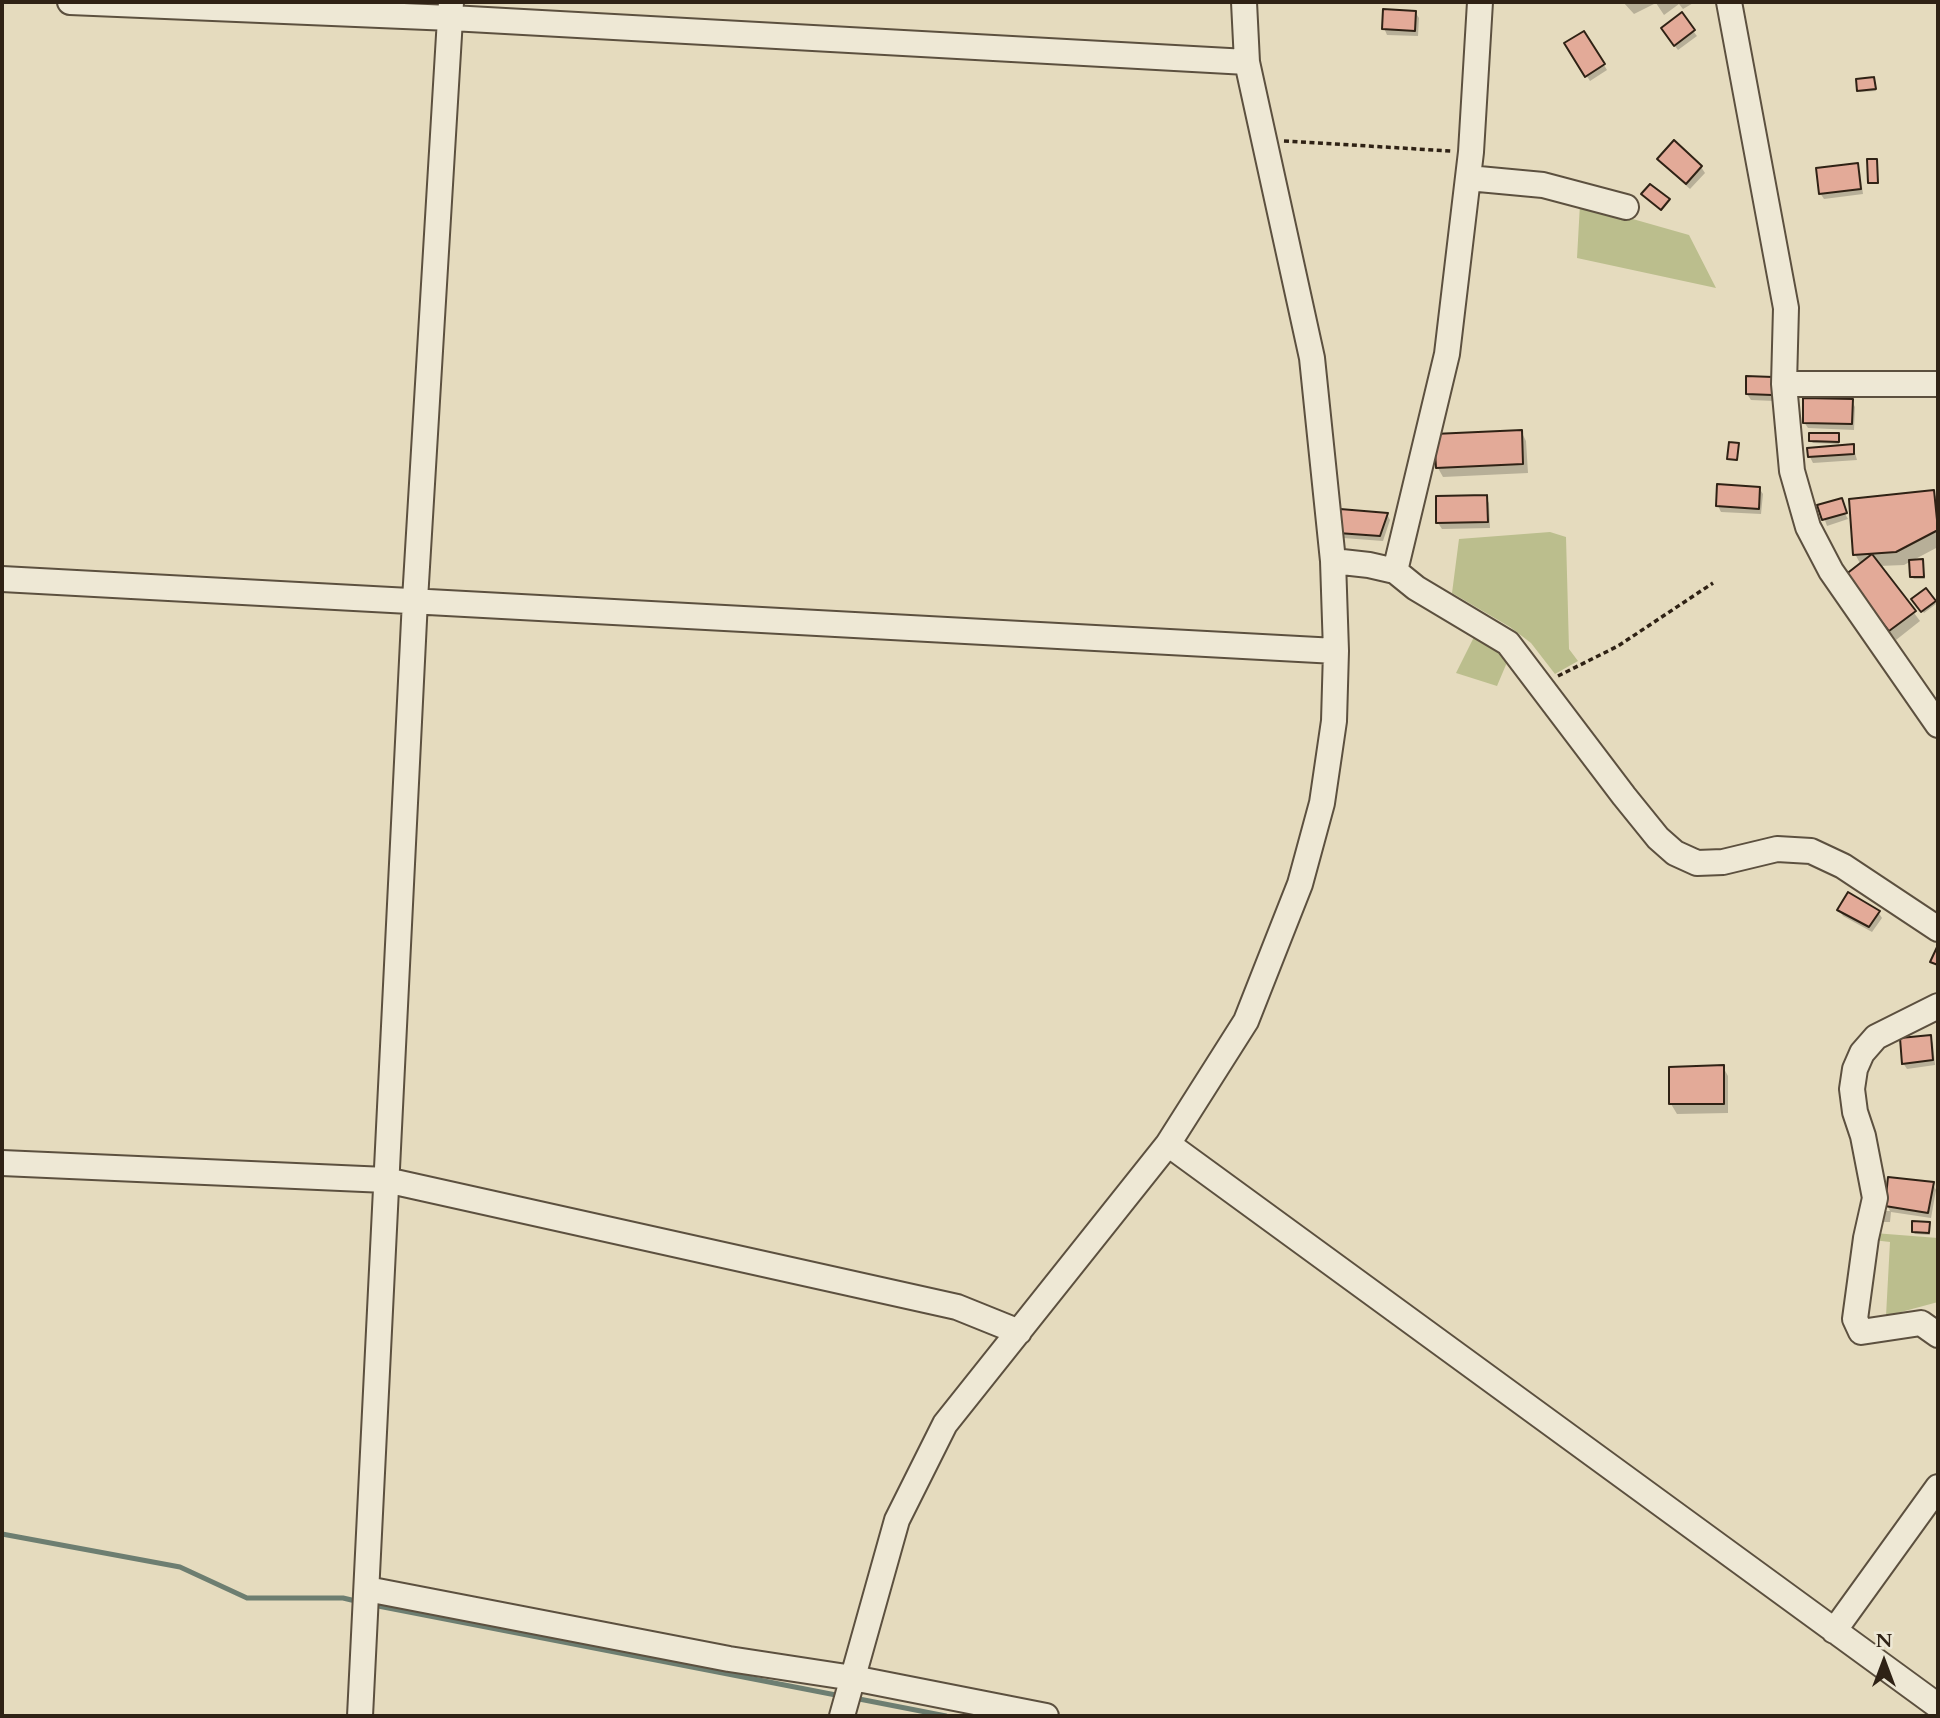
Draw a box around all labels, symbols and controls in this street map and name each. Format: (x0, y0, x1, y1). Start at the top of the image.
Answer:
north arrow (1849, 1627, 1919, 1697)
text: N (1876, 1628, 1892, 1654)

